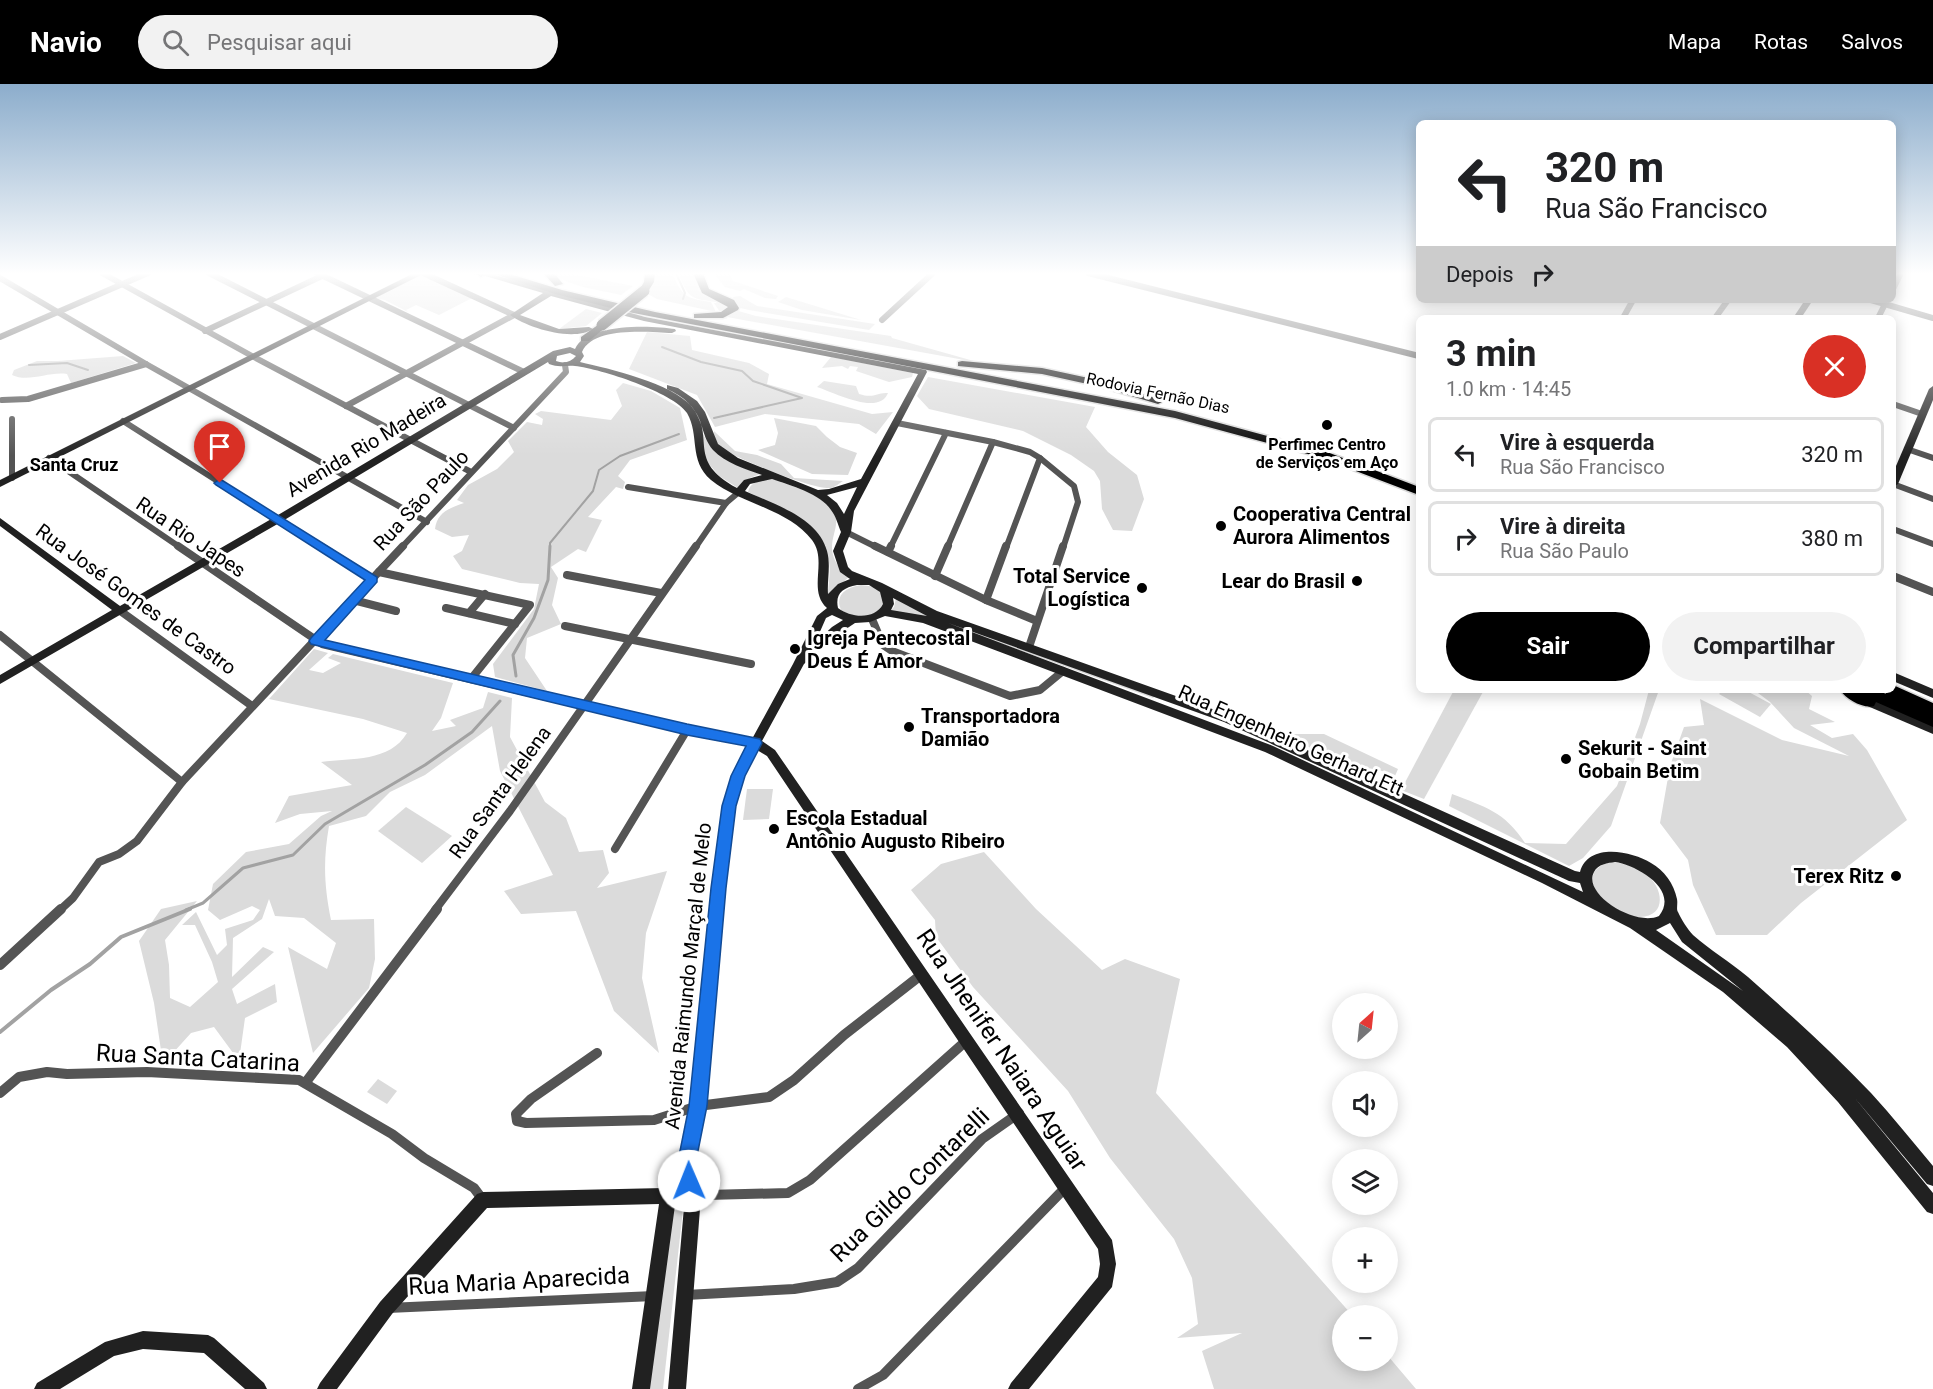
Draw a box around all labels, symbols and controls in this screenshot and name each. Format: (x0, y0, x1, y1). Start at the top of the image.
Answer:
search box (138, 15, 558, 69)
text: Navio (30, 26, 102, 59)
icon: search (159, 26, 192, 59)
text: Pesquisar aqui (207, 30, 352, 55)
text: Mapa (1668, 30, 1721, 54)
text: Rotas (1754, 30, 1808, 54)
text: Salvos (1841, 30, 1903, 54)
text: 320 m (1545, 143, 1664, 192)
icon: left (1446, 144, 1524, 222)
text: Rua São Francisco (1545, 193, 1768, 225)
icon: right (1526, 258, 1559, 291)
text: Depois (1446, 262, 1514, 287)
text: 3 min (1446, 333, 1537, 375)
button: close (1803, 335, 1866, 398)
street label: Rodovia Fernão Dias (1085, 369, 1231, 417)
text: 1.0 km · 14:45 (1446, 377, 1571, 401)
street label: Avenida Rio Madeira (282, 388, 450, 502)
marker: Perfimec Centro de Serviços em Aço (1320, 418, 1334, 432)
pin (194, 421, 245, 483)
icon: arrive (203, 430, 236, 463)
text: Vire à esquerda (1500, 430, 1654, 455)
place label: Perfimec Centro de Serviços em Aço (1256, 435, 1398, 472)
icon: left (1449, 438, 1482, 471)
text: 320 m (1801, 442, 1863, 467)
street label: Rua São Paulo (368, 445, 474, 555)
district label: Santa Cruz (30, 454, 118, 475)
text: Rua São Francisco (1500, 455, 1665, 479)
street label: Rua Rio Japes (132, 492, 250, 582)
place label: Cooperativa Central Aurora Alimentos (1233, 502, 1411, 549)
text: Vire à direita (1500, 514, 1626, 539)
street label: Rua José Gomes de Castro (31, 518, 241, 680)
marker: Cooperativa Central Aurora Alimentos (1214, 519, 1228, 533)
icon: right (1449, 522, 1482, 555)
text: 380 m (1801, 526, 1863, 551)
text: Rua São Paulo (1500, 539, 1629, 563)
place label: Total Service Logística (1013, 564, 1130, 611)
place label: Lear do Brasil (1222, 569, 1345, 593)
marker: Lear do Brasil (1350, 574, 1364, 588)
marker: Total Service Logística (1135, 581, 1149, 595)
button: Sair (1446, 612, 1650, 681)
button: Compartilhar (1662, 612, 1866, 681)
place label: Igreja Pentecostal Deus É Amor (807, 626, 970, 673)
marker: Igreja Pentecostal Deus É Amor (788, 642, 802, 656)
street label: Rua Engenheiro Gerhard Ett (1175, 679, 1407, 801)
place label: Transportadora Damião (921, 704, 1060, 751)
marker: Transportadora Damião (902, 720, 916, 734)
street label: Rua Santa Helena (444, 721, 556, 863)
place label: Sekurit - Saint Gobain Betim (1578, 736, 1707, 783)
marker: Sekurit - Saint Gobain Betim (1559, 752, 1573, 766)
place label: Escola Estadual Antônio Augusto Ribeiro (786, 806, 1005, 853)
street label: Avenida Raimundo Marçal de Melo (660, 821, 716, 1131)
marker: Escola Estadual Antônio Augusto Ribeiro (767, 822, 781, 836)
place label: Terex Ritz (1794, 864, 1884, 888)
marker: Terex Ritz (1889, 869, 1903, 883)
street label: Rua Jhenifer Naiara Aguiar (911, 924, 1093, 1176)
north arrow (1332, 993, 1398, 1059)
map controls (1332, 993, 1398, 1371)
street label: Rua Santa Catarina (95, 1039, 301, 1077)
button: sound (1332, 1071, 1398, 1137)
street label: Rua Gildo Contarelli (825, 1102, 995, 1268)
position arrow (657, 1149, 721, 1213)
button: layers (1332, 1149, 1398, 1215)
button: + (1332, 1227, 1398, 1293)
street label: Rua Maria Aparecida (408, 1261, 630, 1301)
button: − (1332, 1305, 1398, 1371)

